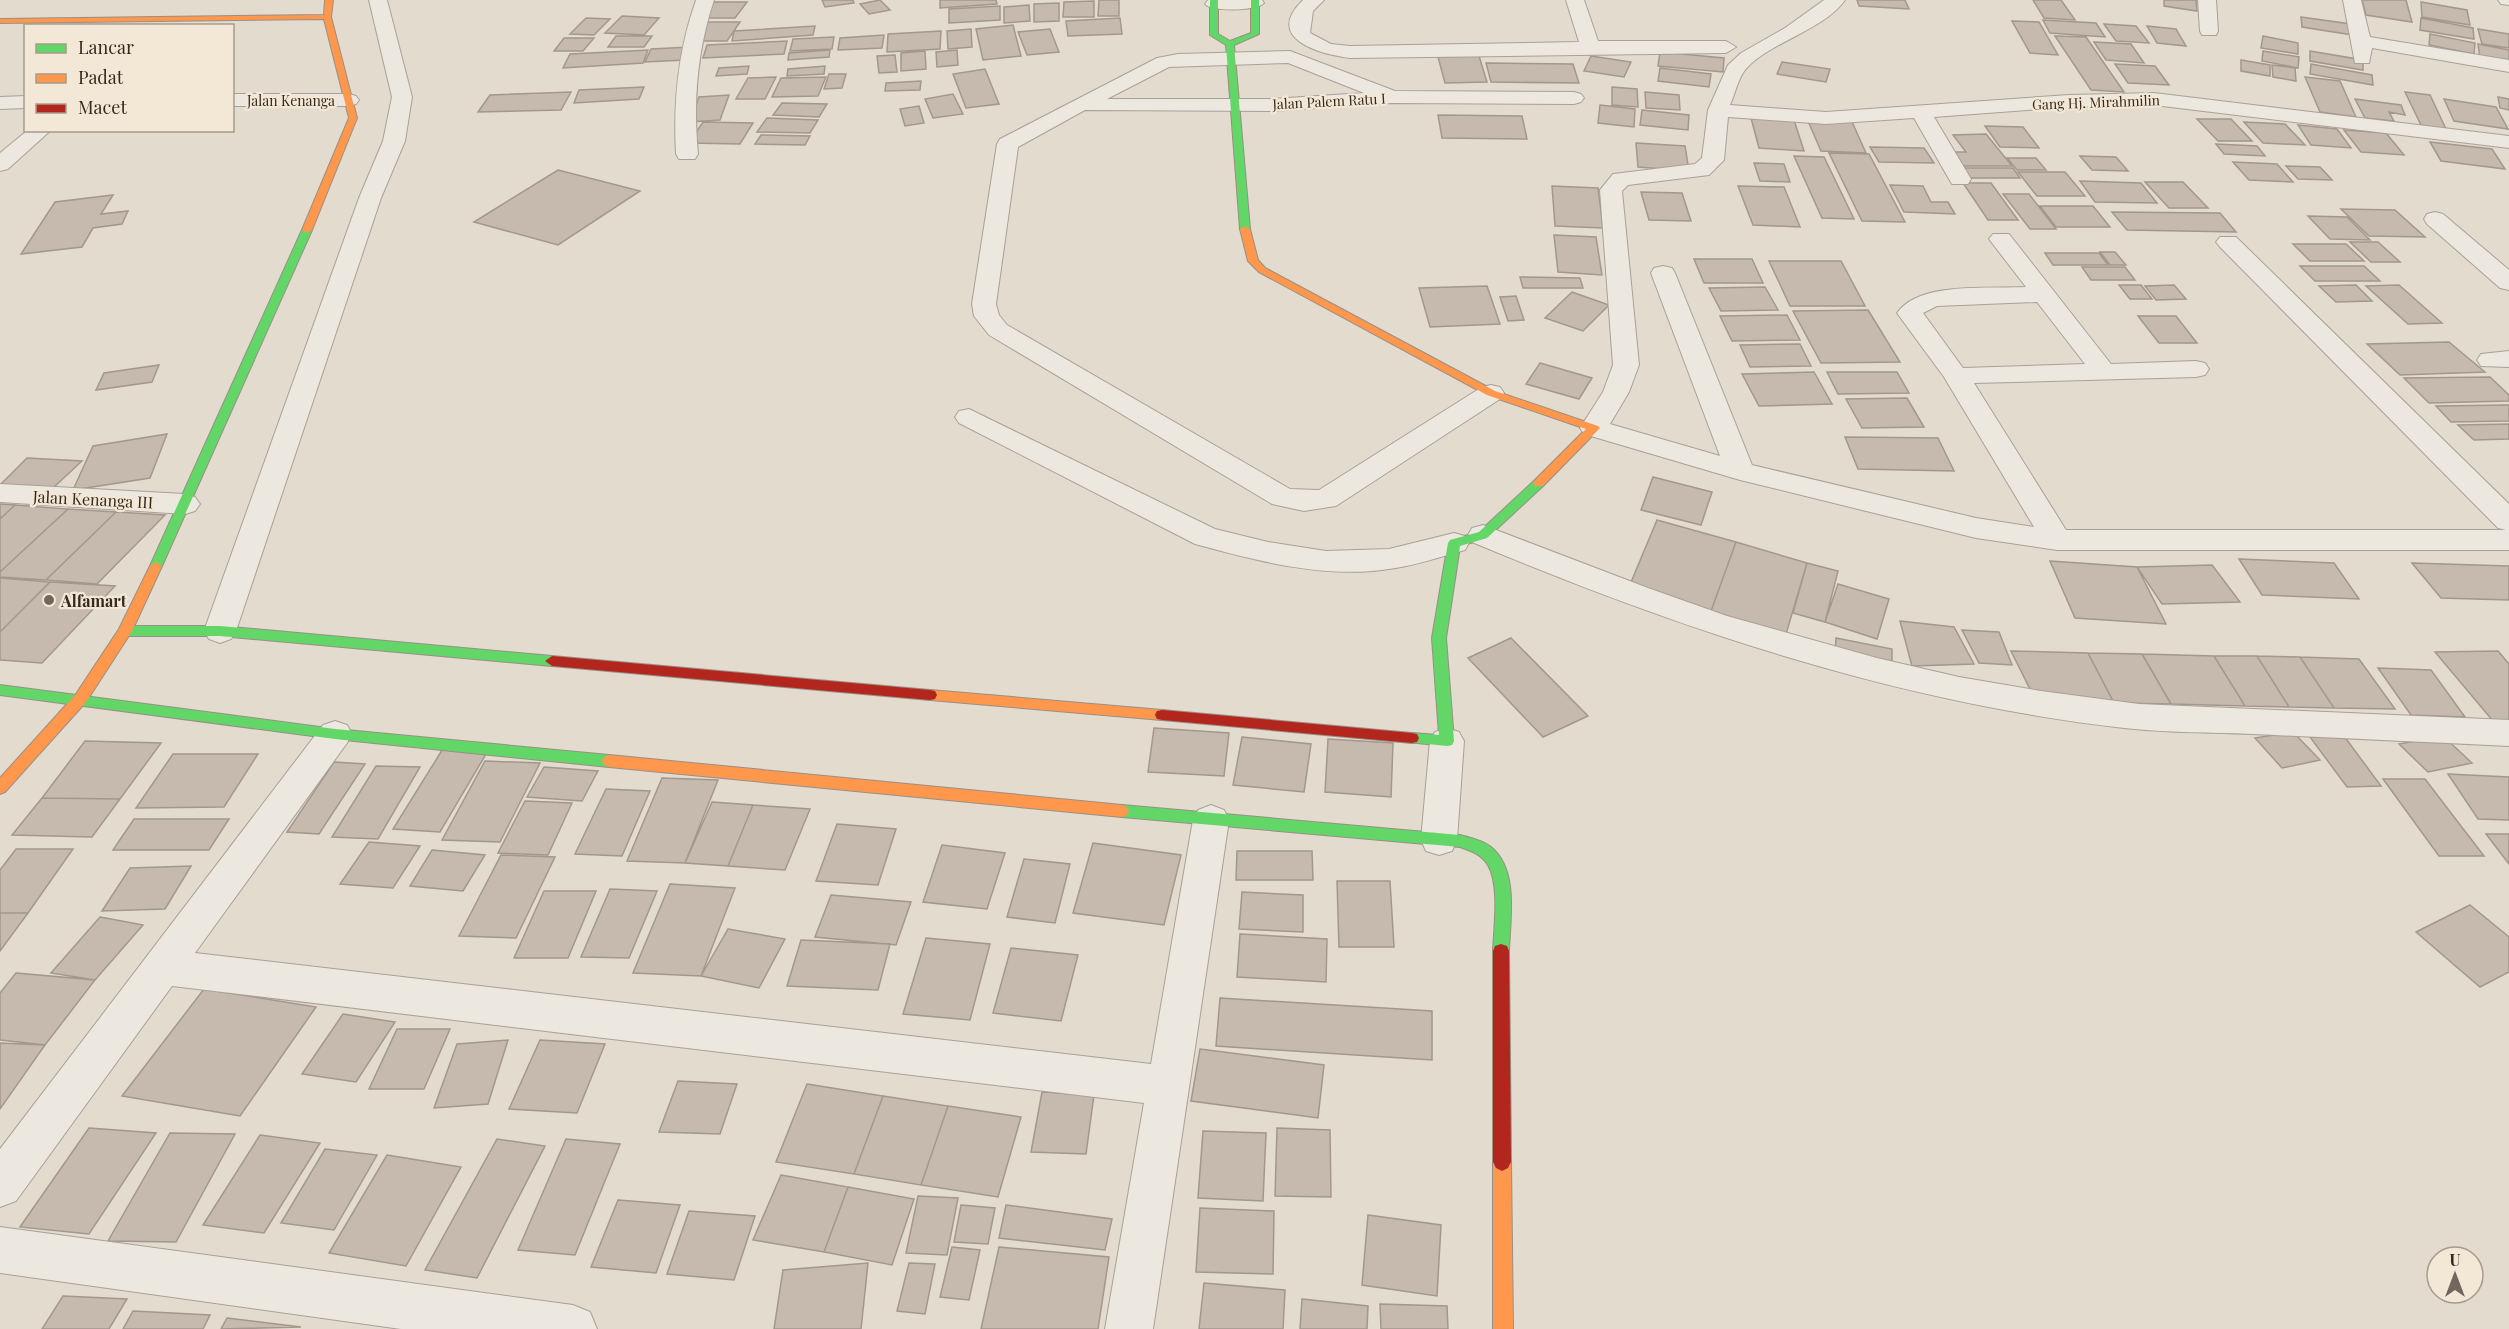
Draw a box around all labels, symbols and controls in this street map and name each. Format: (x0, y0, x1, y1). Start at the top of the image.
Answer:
legend (24, 24, 234, 132)
text: Lancar (78, 35, 134, 59)
text: Padat (78, 65, 124, 89)
street label: Jalan Palem Ratu I (1271, 89, 1386, 114)
street label: Gang Hj. Mirahmilin (2032, 90, 2161, 114)
street label: Jalan Kenanga (246, 91, 335, 110)
text: Macet (78, 95, 127, 119)
street label: Jalan Kenanga III (31, 485, 154, 513)
place label: Alfamart (60, 590, 127, 611)
marker: Alfamart (42, 593, 56, 607)
north arrow (2425, 1245, 2485, 1305)
text: U (2449, 1249, 2461, 1270)

